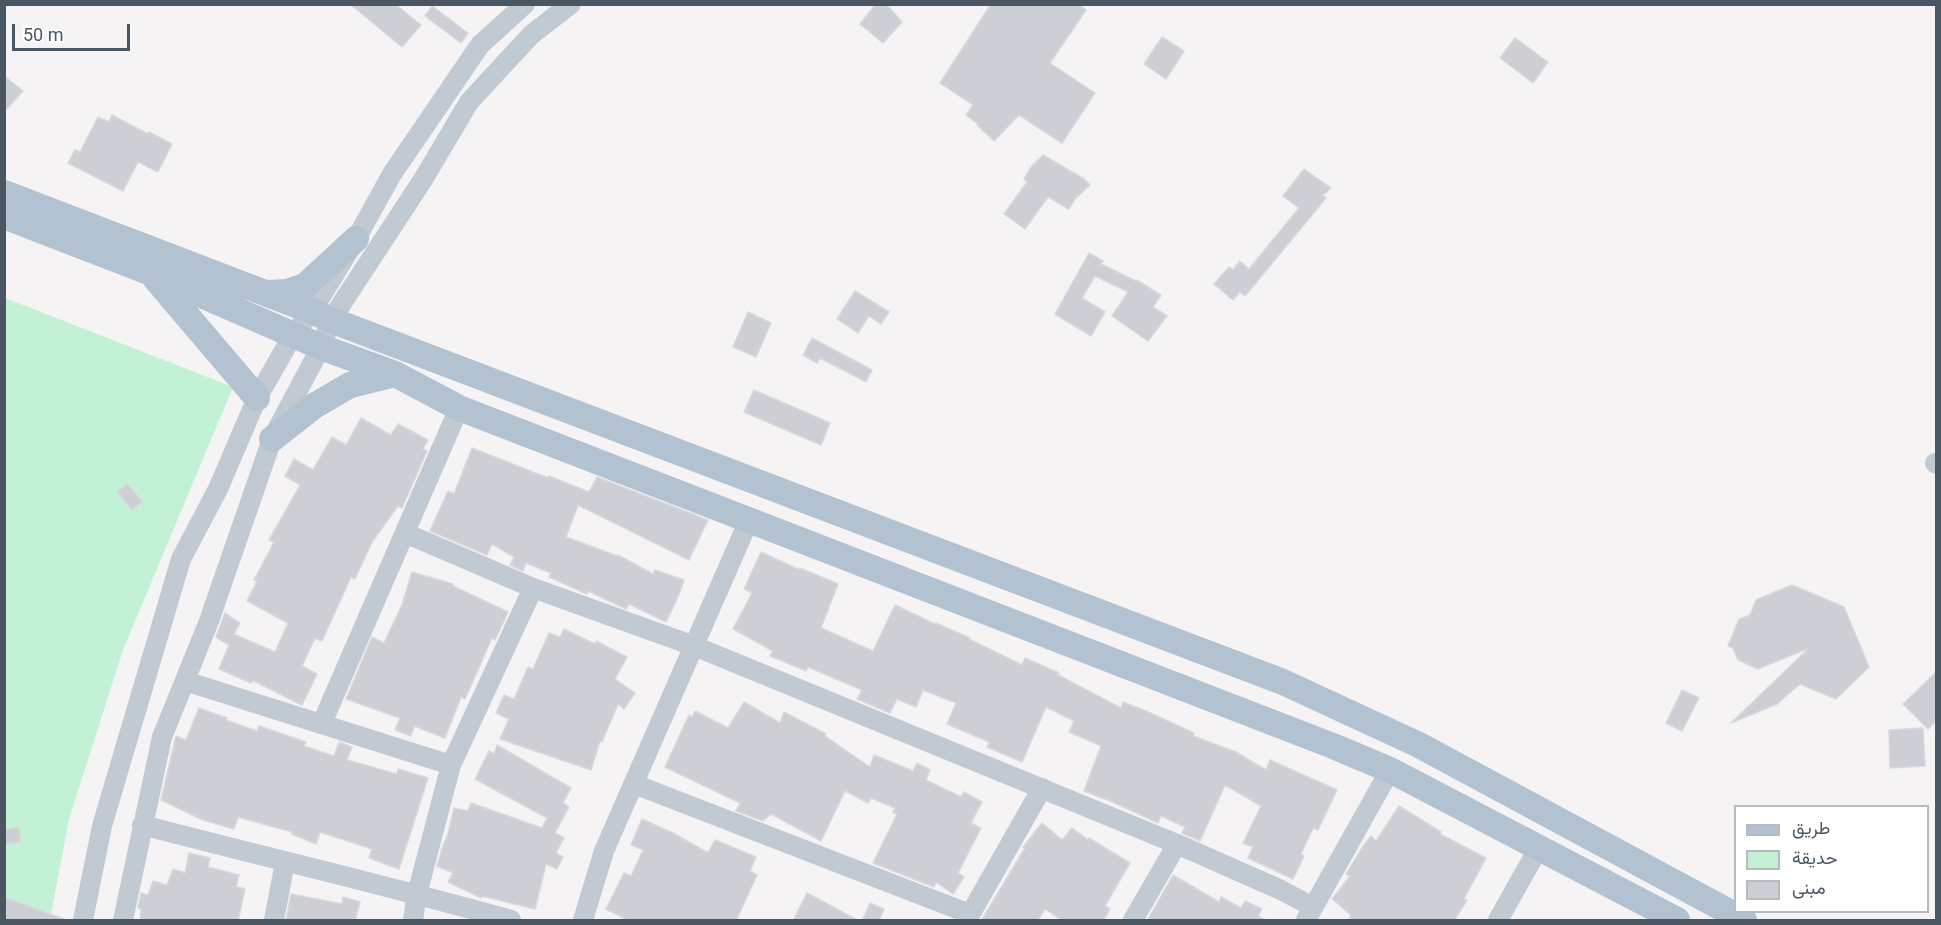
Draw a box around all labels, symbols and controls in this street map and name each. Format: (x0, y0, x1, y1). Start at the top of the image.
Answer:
scale bar (15, 12, 134, 50)
text: 50 m (23, 24, 63, 45)
legend (1734, 805, 1929, 913)
text: طريق (1792, 817, 1830, 838)
text: حديقة (1792, 847, 1838, 868)
text: مبنى (1792, 877, 1826, 898)

